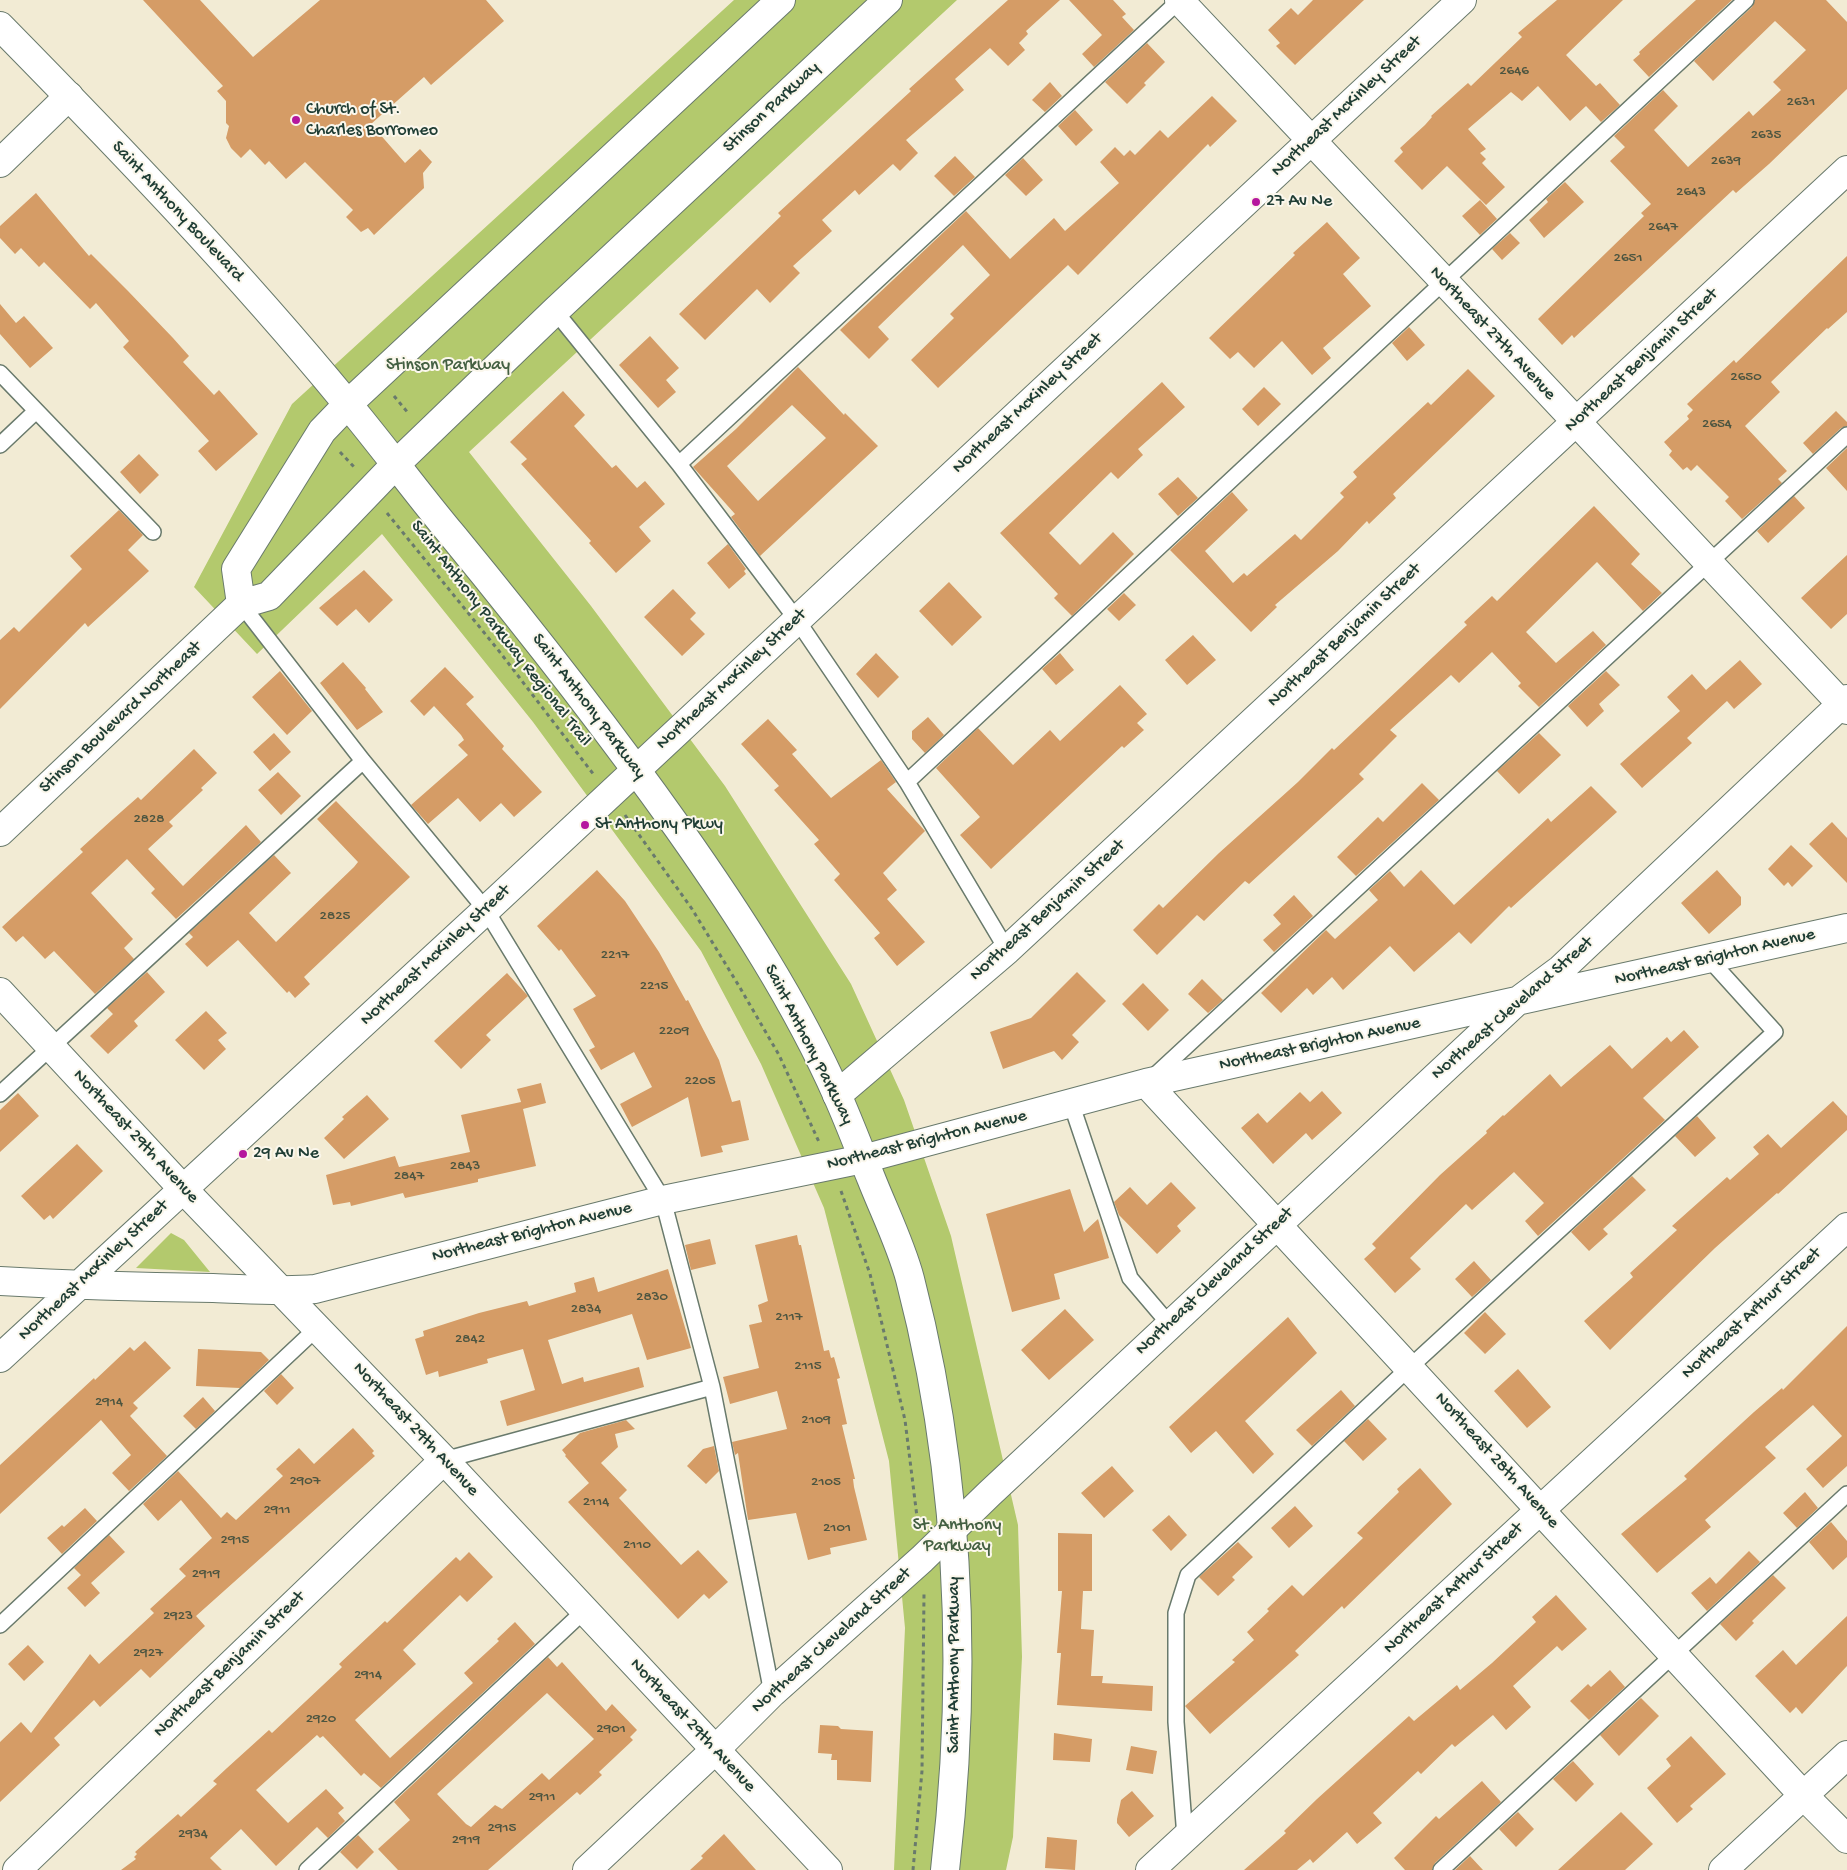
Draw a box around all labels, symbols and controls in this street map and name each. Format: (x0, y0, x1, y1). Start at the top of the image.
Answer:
street label: Northeast McKinley Street (1267, 32, 1427, 182)
street label: Stinson Parkway (719, 58, 825, 158)
house number: 2646 (1499, 63, 1529, 81)
house number: 2631 (1787, 94, 1815, 112)
place label: Church of St. Charles Borromeo (306, 99, 438, 142)
marker: Church of St. Charles Borromeo (290, 114, 302, 126)
house number: 2635 (1751, 127, 1781, 145)
street label: Saint Anthony Boulevard (106, 137, 248, 287)
house number: 2639 (1711, 153, 1741, 171)
house number: 2643 (1676, 184, 1706, 202)
place label: 27 Av Ne (1266, 191, 1332, 213)
marker: 27 Av Ne (1250, 196, 1262, 208)
house number: 2647 (1648, 219, 1678, 237)
house number: 2651 (1614, 250, 1642, 268)
street label: Northeast 27th Avenue (1424, 262, 1560, 406)
street label: Northeast Benjamin Street (1561, 284, 1723, 438)
street label: Northeast McKinley Street (948, 329, 1108, 479)
park label: Stinson Parkway (386, 355, 510, 377)
house number: 2650 (1730, 369, 1762, 387)
house number: 2654 (1702, 416, 1732, 434)
street label: Saint Anthony Parkway Regional Trail (405, 517, 595, 751)
street label: Northeast Benjamin Street (1264, 559, 1426, 713)
street label: Northeast McKinley Street (652, 605, 812, 755)
street label: Saint Anthony Parkway (526, 630, 650, 784)
street label: Stinson Boulevard Northeast (35, 637, 207, 799)
house number: 2828 (133, 811, 165, 829)
place label: St Anthony Pkwy (595, 814, 723, 836)
marker: St Anthony Pkwy (579, 819, 591, 831)
street label: Northeast Benjamin Street (966, 835, 1130, 987)
street label: Northeast McKinley Street (356, 881, 516, 1031)
house number: 2825 (320, 908, 350, 926)
street label: Northeast Brighton Avenue (1613, 924, 1817, 992)
street label: Northeast Cleveland Street (1428, 933, 1598, 1085)
house number: 2217 (601, 947, 629, 965)
street label: Saint Anthony Parkway (758, 961, 858, 1129)
house number: 2215 (640, 978, 668, 996)
street label: Northeast Brighton Avenue (1217, 1013, 1423, 1077)
house number: 2209 (659, 1023, 689, 1041)
street label: Northeast 29th Avenue (67, 1066, 203, 1208)
house number: 2205 (684, 1073, 716, 1091)
street label: Northeast Brighton Avenue (825, 1106, 1029, 1176)
place label: 29 Av Ne (253, 1143, 319, 1165)
marker: 29 Av Ne (237, 1148, 249, 1160)
house number: 2843 (450, 1158, 480, 1176)
house number: 2847 (394, 1168, 424, 1186)
street label: Northeast McKinley Street (14, 1196, 174, 1346)
street label: Northeast Brighton Avenue (430, 1198, 634, 1268)
street label: Northeast Cleveland Street (1132, 1203, 1298, 1361)
street label: Northeast Arthur Street (1678, 1244, 1826, 1384)
house number: 2830 (636, 1289, 668, 1307)
house number: 2834 (571, 1301, 601, 1319)
house number: 2117 (775, 1309, 803, 1327)
house number: 2842 (455, 1331, 485, 1349)
house number: 2115 (794, 1358, 822, 1376)
street label: Northeast 29th Avenue (347, 1359, 483, 1501)
street label: Northeast 28th Avenue (1429, 1388, 1563, 1534)
house number: 2914 (95, 1394, 123, 1412)
house number: 2109 (801, 1412, 831, 1430)
house number: 2907 (289, 1473, 321, 1491)
house number: 2105 (811, 1474, 841, 1492)
house number: 2114 (583, 1494, 609, 1512)
house number: 2911 (264, 1502, 290, 1520)
park label: St. Anthony Parkway (913, 1515, 1001, 1558)
street label: Northeast Arthur Street (1380, 1519, 1528, 1659)
house number: 2101 (823, 1520, 851, 1538)
house number: 2915 (221, 1532, 249, 1550)
house number: 2110 (623, 1537, 651, 1555)
street label: Northeast Cleveland Street (748, 1564, 916, 1718)
house number: 2919 (192, 1566, 220, 1584)
street label: Saint Anthony Parkway (944, 1577, 966, 1753)
street label: Northeast Benjamin Street (150, 1587, 310, 1743)
house number: 2923 (163, 1608, 193, 1626)
house number: 2927 (133, 1645, 163, 1663)
street label: Northeast 29th Avenue (624, 1655, 760, 1797)
house number: 2914 (354, 1667, 382, 1685)
house number: 2920 (306, 1711, 336, 1729)
house number: 2901 (596, 1721, 626, 1739)
house number: 2911 (529, 1789, 555, 1807)
house number: 2915 (488, 1820, 516, 1838)
house number: 2934 (178, 1826, 208, 1844)
house number: 2919 (452, 1832, 480, 1850)

